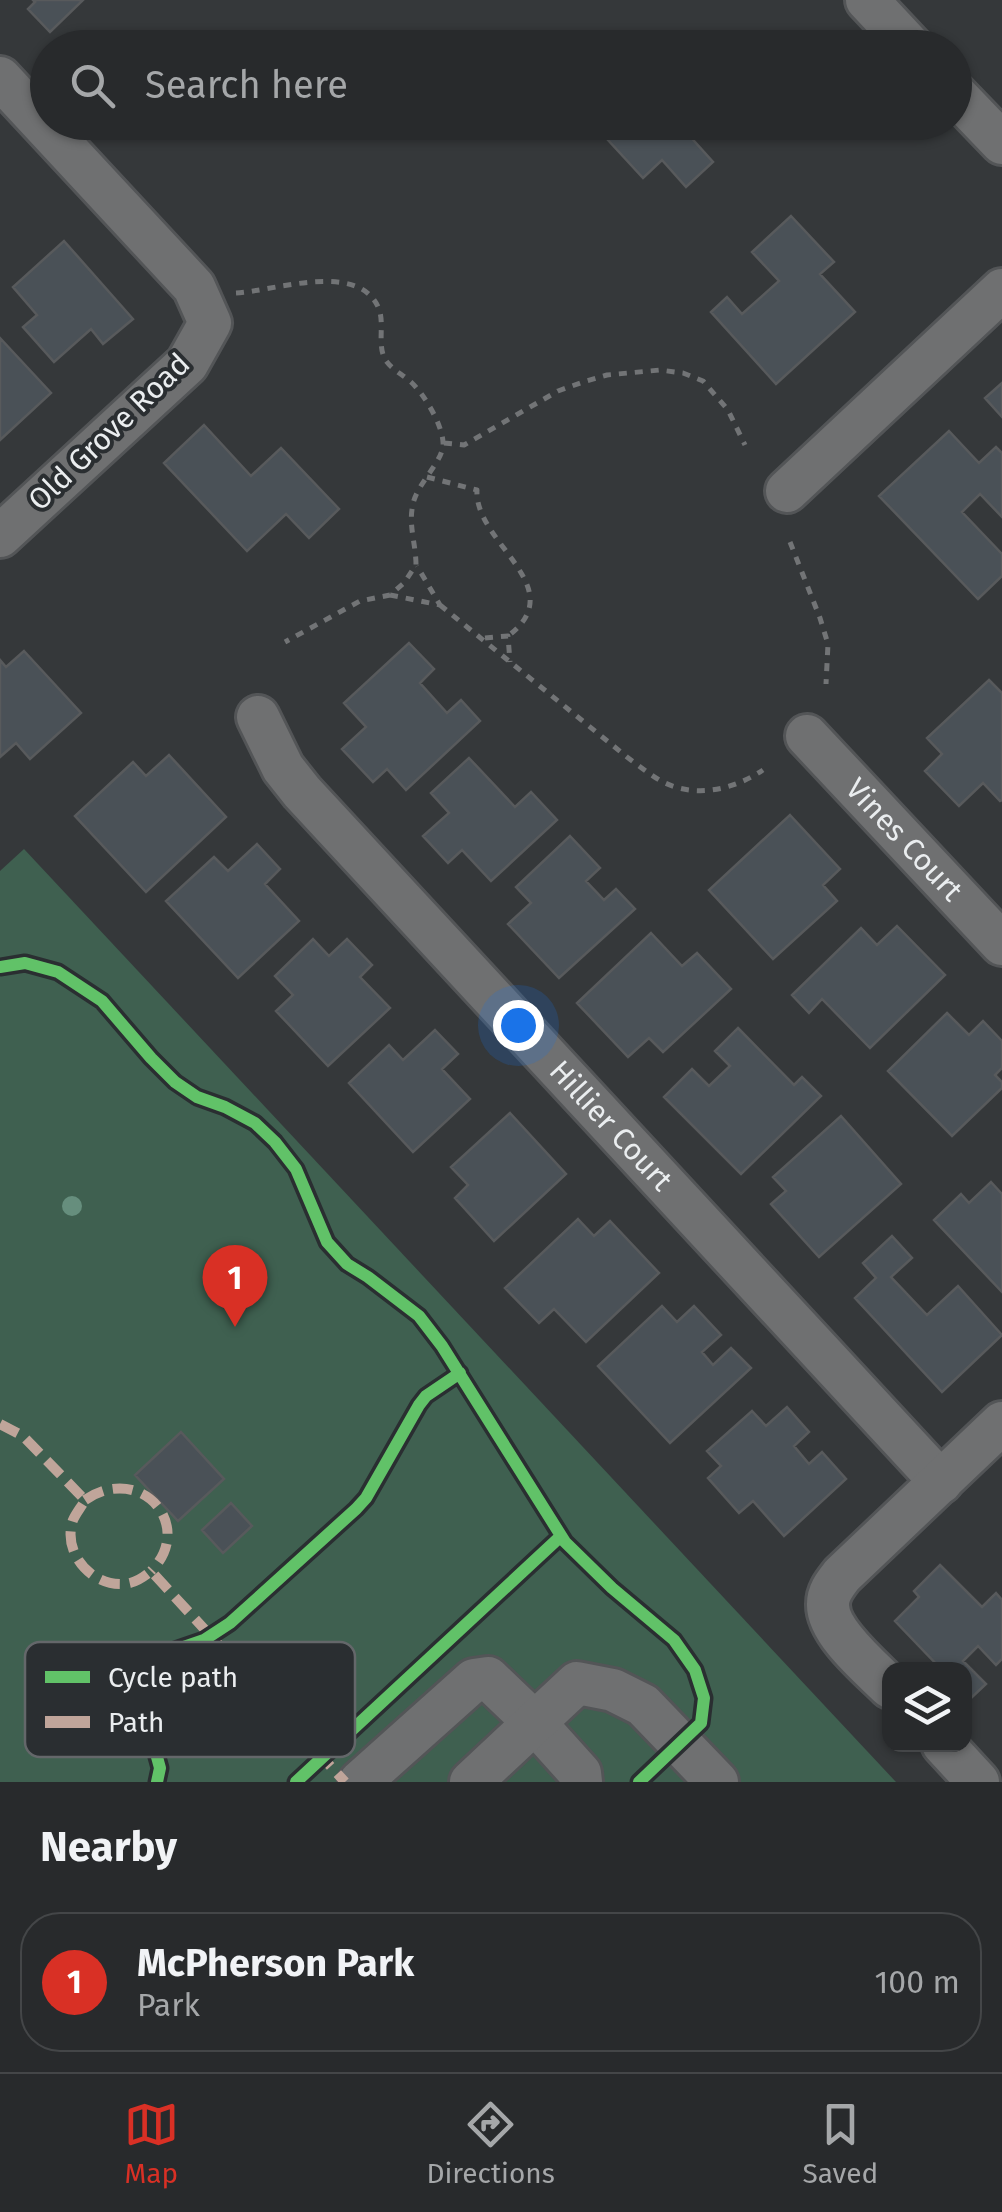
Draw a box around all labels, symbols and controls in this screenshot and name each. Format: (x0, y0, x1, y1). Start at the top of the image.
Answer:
search box (30, 30, 972, 140)
icon: search (65, 58, 120, 113)
text: Search here (145, 62, 348, 108)
street label: Old Grove Road (21, 346, 197, 518)
street label: Vines Court (838, 771, 970, 908)
your location (493, 1000, 544, 1051)
street label: Hillier Court (542, 1053, 680, 1198)
pin: 1 (202, 1244, 268, 1327)
legend (25, 1642, 355, 1757)
text: Cycle path (108, 1661, 238, 1694)
map controls (882, 1662, 972, 1752)
button: layers (882, 1662, 972, 1752)
text: Path (108, 1706, 164, 1739)
text: Nearby (40, 1822, 177, 1872)
text: McPherson Park (137, 1940, 414, 1986)
text: 1 (67, 1963, 82, 2001)
text: 100 m (875, 1963, 960, 2001)
text: Park (137, 1986, 200, 2024)
tab: Map (124, 2097, 179, 2190)
tab: Directions (426, 2097, 555, 2190)
tab: Saved (802, 2097, 878, 2190)

